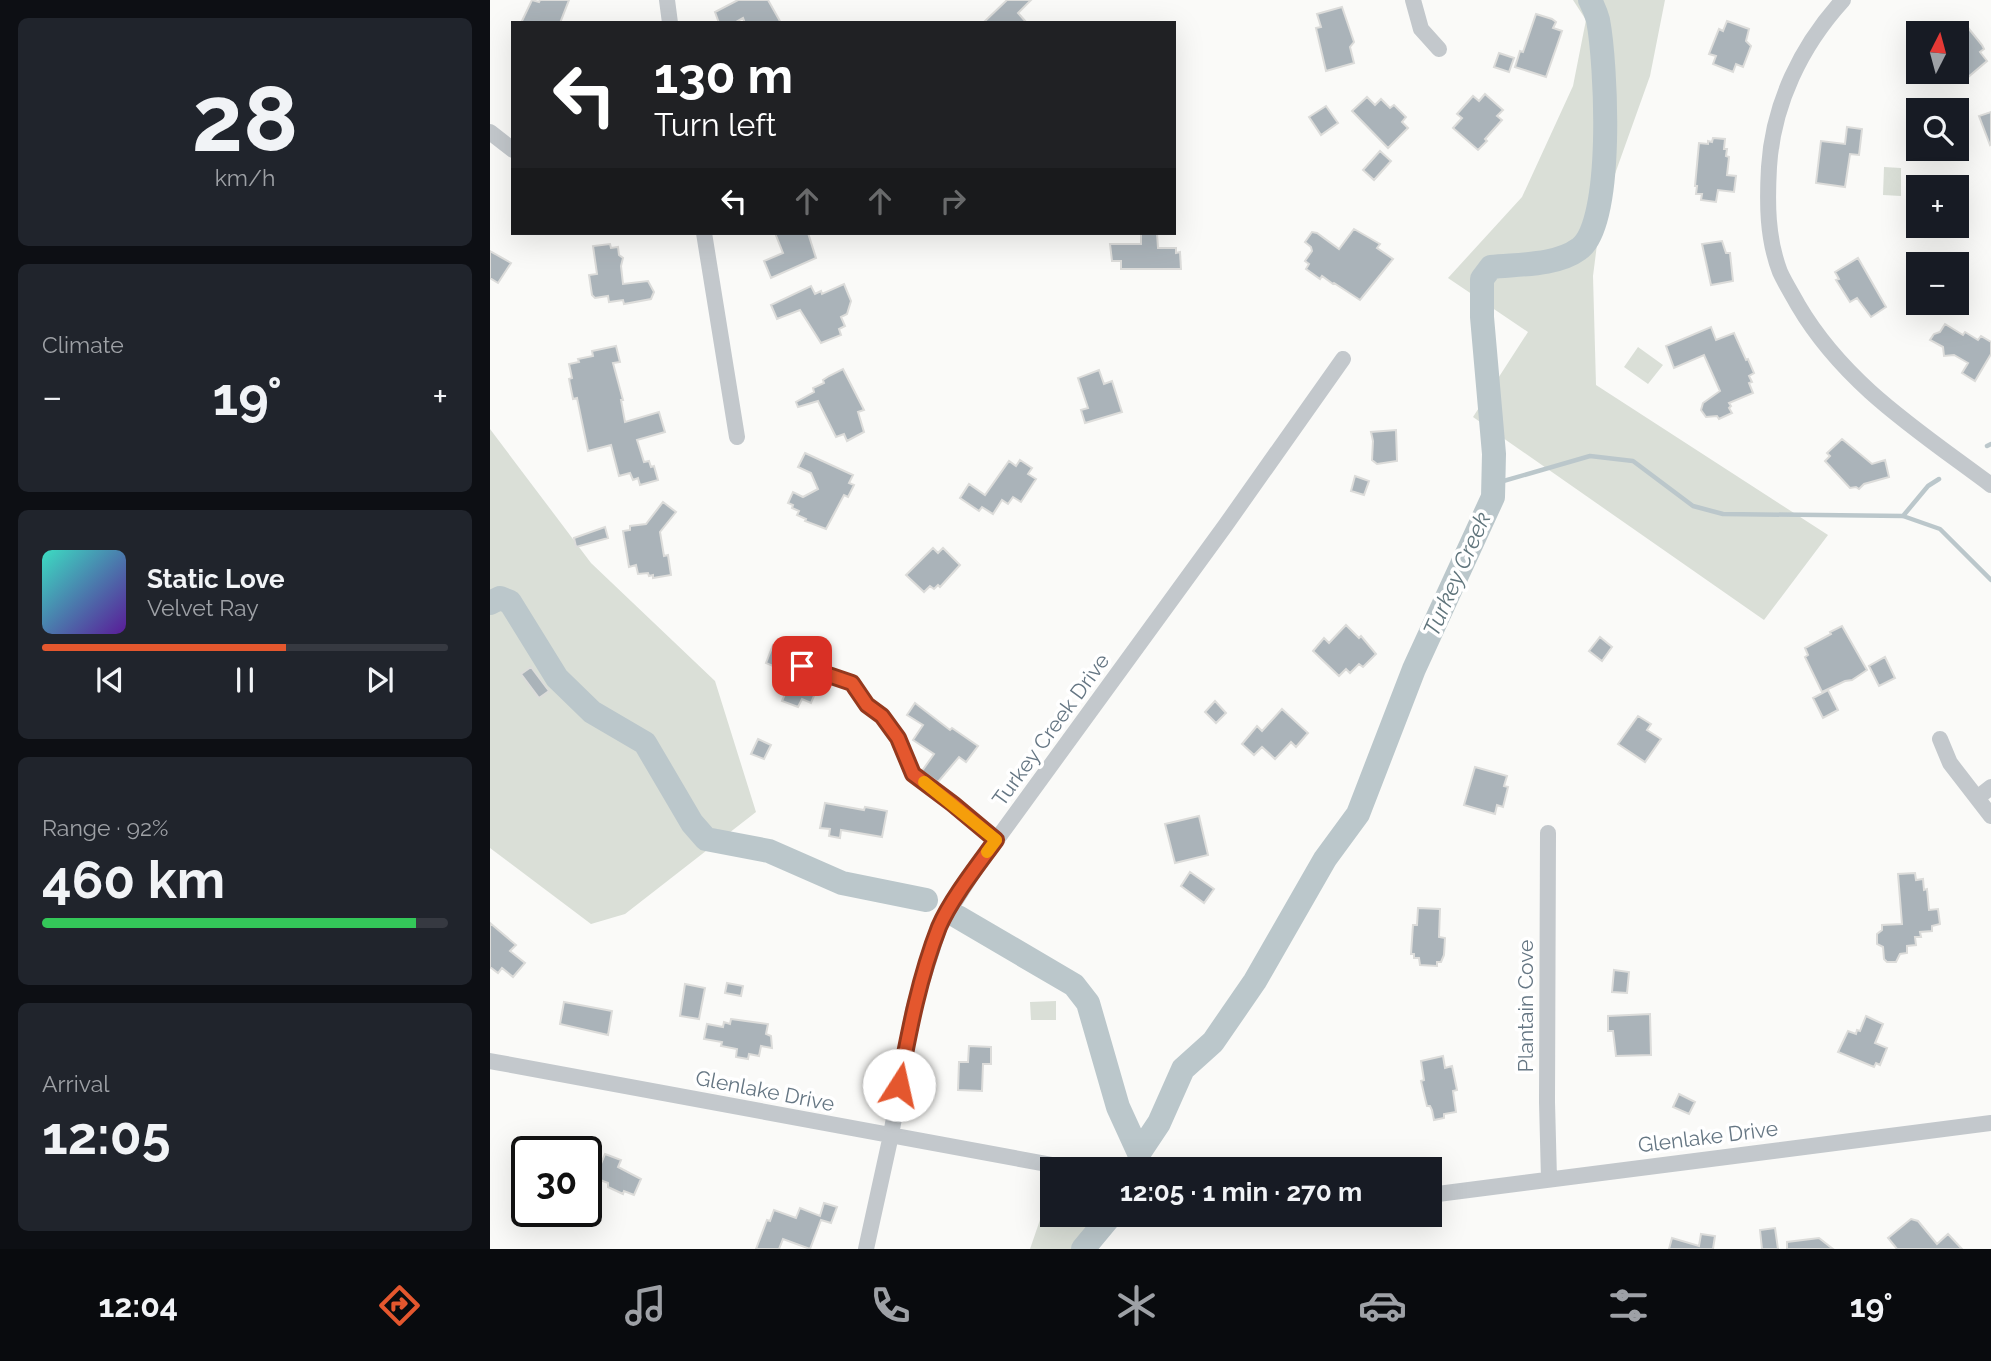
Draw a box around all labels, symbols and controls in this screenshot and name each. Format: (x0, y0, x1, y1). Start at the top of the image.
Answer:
north arrow (1906, 21, 1969, 84)
map controls (1906, 21, 1969, 315)
text: 130 m (654, 47, 793, 104)
icon: left (539, 49, 630, 140)
text: 28 (192, 65, 298, 172)
button: search (1906, 98, 1969, 161)
text: Turn left (654, 106, 776, 143)
text: km/h (215, 164, 275, 191)
button: + (1906, 175, 1969, 238)
icon: left (715, 182, 753, 220)
icon: ahead (788, 182, 826, 220)
icon: ahead (861, 182, 899, 220)
icon: right (934, 182, 972, 220)
button: − (1906, 252, 1969, 315)
text: Climate (42, 331, 124, 358)
text: 19° (213, 366, 282, 427)
text: − (42, 374, 62, 419)
text: + (432, 374, 448, 419)
water label: Turkey Creek (1417, 508, 1496, 640)
text: Static Love (147, 564, 285, 594)
text: Velvet Ray (147, 594, 259, 621)
pin (772, 636, 832, 696)
icon: arrive (783, 647, 821, 685)
street label: Turkey Creek Drive (987, 649, 1114, 811)
icon: previous (91, 661, 129, 699)
icon: pause (226, 661, 264, 699)
icon: next (361, 661, 399, 699)
text: Range · 92% (42, 814, 168, 841)
text: 460 km (42, 849, 225, 910)
street label: Plantain Cove (1513, 940, 1538, 1072)
position arrow (862, 1048, 936, 1122)
street label: Glenlake Drive (694, 1065, 837, 1116)
text: Arrival (42, 1070, 109, 1097)
text: 12:05 (42, 1105, 171, 1166)
street label: Glenlake Drive (1637, 1116, 1779, 1157)
speed limit sign: 30 (511, 1136, 602, 1227)
text: 12:05 · 1 min · 270 m (1120, 1177, 1362, 1207)
icon: directions (375, 1281, 424, 1330)
icon: music (621, 1281, 670, 1330)
icon: phone (866, 1281, 915, 1330)
icon: climate (1112, 1281, 1161, 1330)
icon: car (1358, 1281, 1407, 1330)
icon: filters (1604, 1281, 1653, 1330)
text: 12:04 (98, 1287, 178, 1324)
text: 19° (1850, 1287, 1893, 1324)

